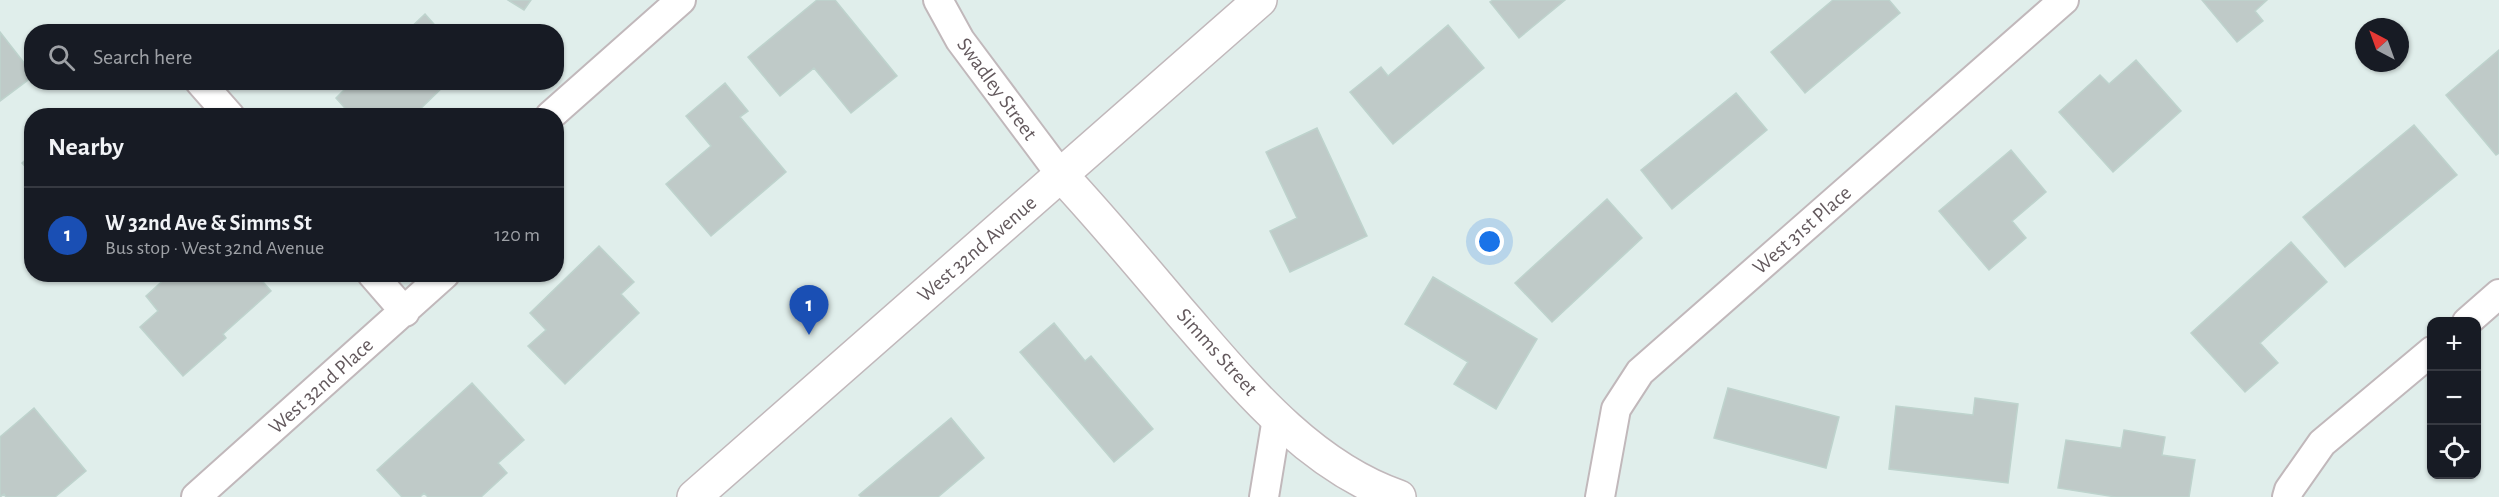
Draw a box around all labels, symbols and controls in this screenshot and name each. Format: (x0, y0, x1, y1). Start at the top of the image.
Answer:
north arrow (2355, 18, 2409, 72)
search box (24, 24, 564, 90)
street label: Swadley Street (953, 34, 1041, 144)
icon: search (45, 41, 78, 74)
text: Search here (93, 46, 192, 68)
text: Nearby (48, 134, 124, 160)
street label: West 31st Place (1749, 182, 1855, 278)
street label: West 32nd Avenue (913, 192, 1041, 306)
text: W 32nd Ave & Simms St (105, 212, 312, 234)
text: 1 (64, 225, 71, 245)
text: 120 m (494, 225, 540, 245)
your location (1475, 227, 1504, 256)
text: Bus stop · West 32nd Avenue (105, 238, 324, 258)
pin: 1 (790, 286, 828, 335)
street label: Simms Street (1173, 304, 1261, 400)
map controls (2427, 317, 2481, 479)
button: + (2427, 317, 2481, 371)
street label: West 32nd Place (265, 334, 377, 438)
button: − (2427, 371, 2481, 425)
button: locate (2427, 425, 2481, 479)

